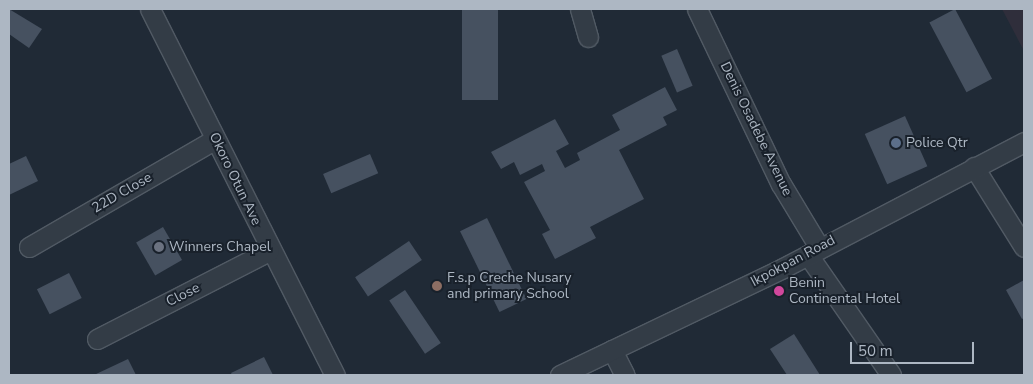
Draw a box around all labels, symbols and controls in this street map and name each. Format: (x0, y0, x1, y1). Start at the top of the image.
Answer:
street label: Denis Osadebe Avenue (716, 59, 796, 199)
street label: Okoro Otun Ave (205, 130, 265, 228)
place label: Police Qtr (906, 135, 968, 151)
marker: Police Qtr (890, 137, 902, 149)
street label: 22D Close (89, 169, 155, 217)
street label: Ikpokpan Road (748, 232, 838, 290)
place label: Winners Chapel (169, 239, 271, 255)
marker: Winners Chapel (153, 241, 165, 253)
place label: F.s.p Creche Nusary and primary School (447, 270, 571, 302)
place label: Benin Continental Hotel (789, 275, 900, 308)
street label: Close (163, 279, 203, 311)
marker: F.s.p Creche Nusary and primary School (431, 280, 443, 292)
marker: Benin Continental Hotel (773, 285, 785, 297)
scale bar (853, 332, 977, 364)
text: 50 m (858, 341, 893, 361)

